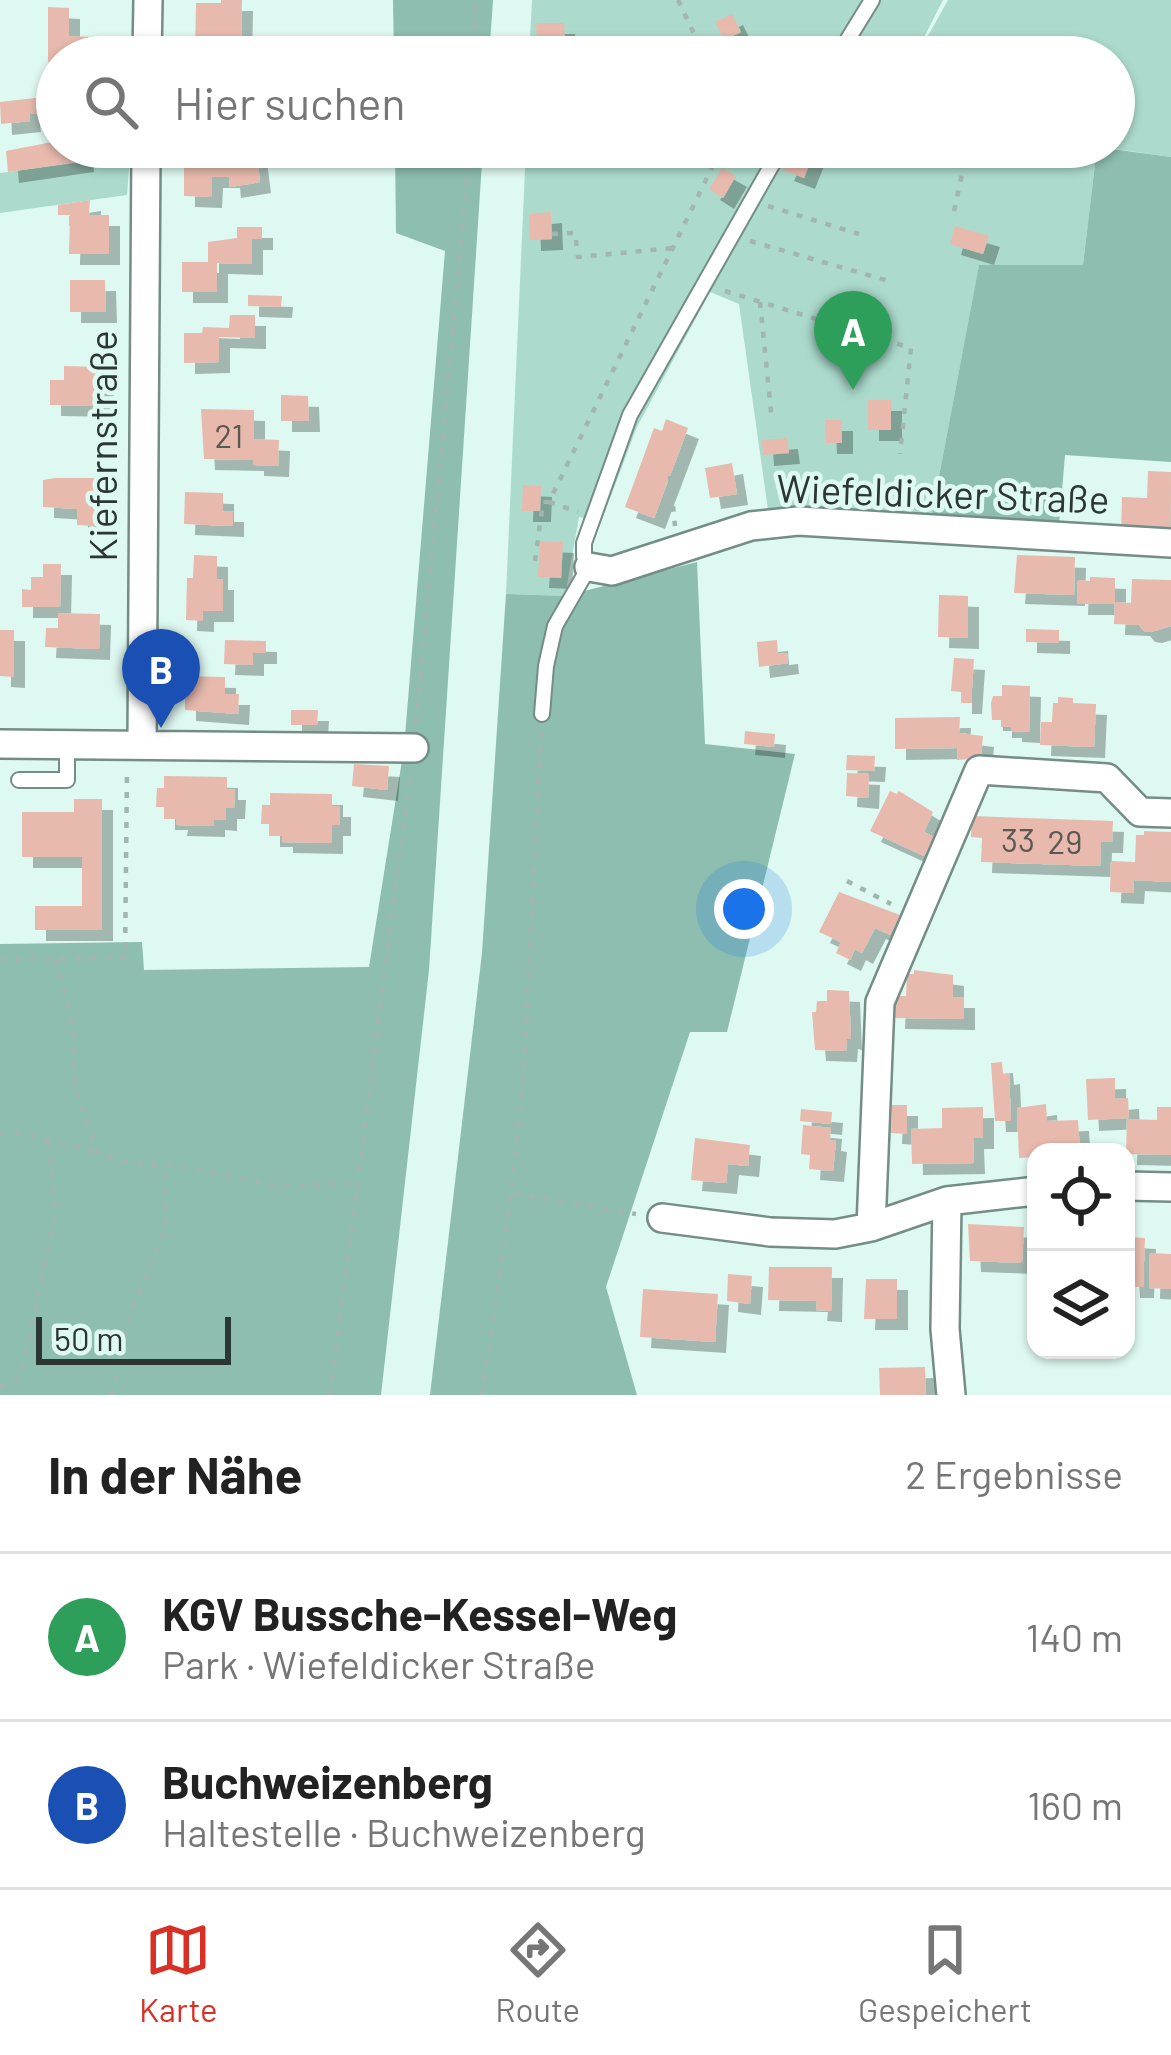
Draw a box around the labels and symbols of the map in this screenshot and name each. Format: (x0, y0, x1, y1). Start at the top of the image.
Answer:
pin: A (814, 291, 892, 390)
street label: Kiefernstraße (78, 330, 125, 562)
house number: 21 (215, 415, 243, 455)
street label: Wiefeldicker Straße (776, 463, 1110, 522)
pin: B (122, 629, 200, 728)
house number: 33 (1001, 819, 1035, 859)
house number: 29 (1048, 821, 1082, 861)
your location (714, 879, 774, 939)
scale bar (36, 1311, 231, 1364)

